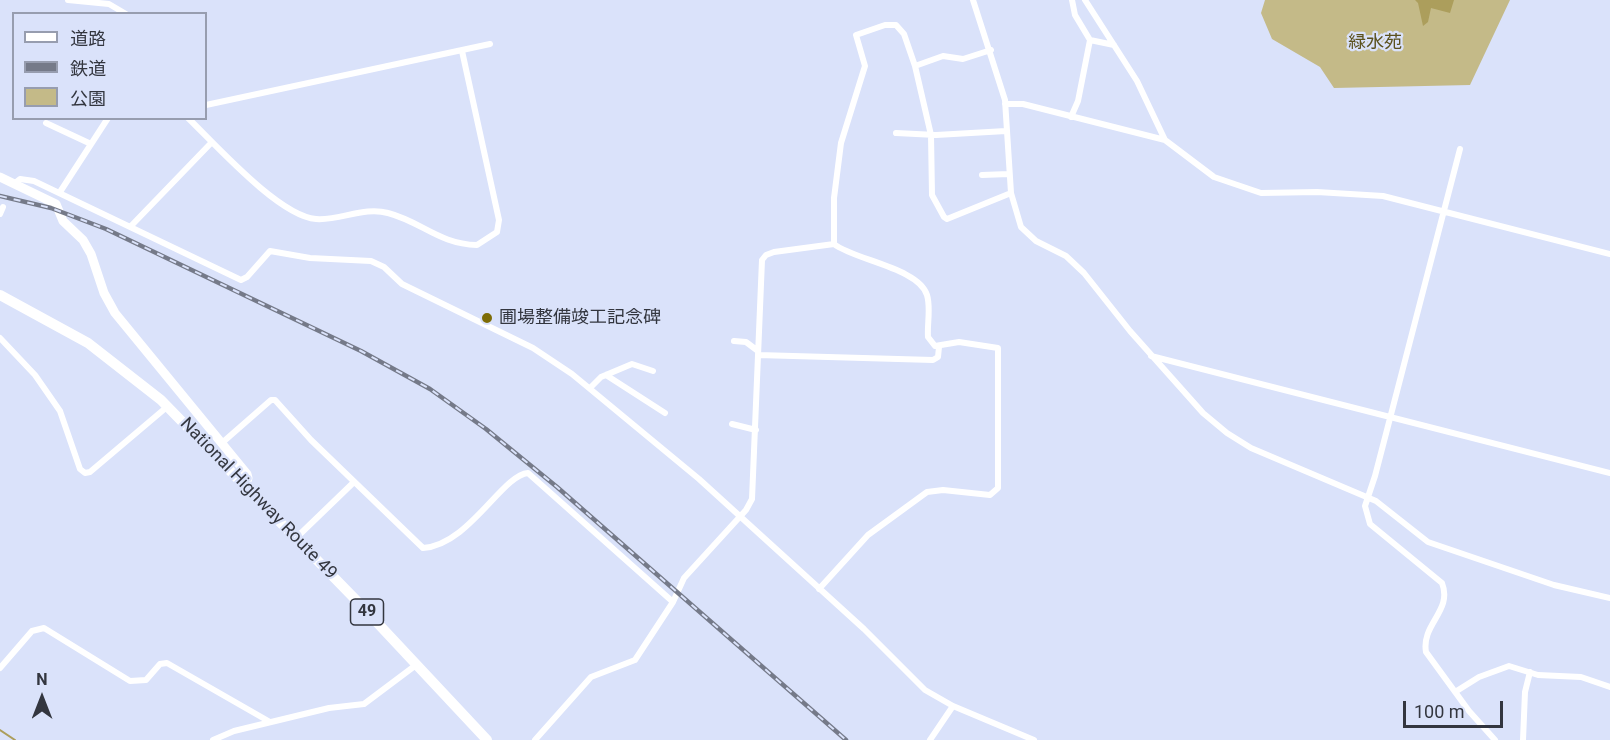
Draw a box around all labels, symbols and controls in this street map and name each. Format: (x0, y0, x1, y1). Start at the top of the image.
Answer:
legend (12, 12, 207, 120)
text: 道路 (70, 28, 106, 49)
park label: 緑水苑 (1348, 32, 1402, 54)
text: 鉄道 (70, 58, 106, 79)
text: 公園 (70, 88, 106, 109)
place label: 圃場整備竣工記念碑 (499, 307, 661, 329)
marker: 圃場整備竣工記念碑 (480, 311, 494, 325)
street label: National Highway Route 49 (175, 414, 341, 584)
road number: 49 (350, 599, 384, 625)
north arrow (12, 668, 72, 728)
text: N (36, 670, 48, 689)
scale bar (1406, 689, 1506, 727)
text: 100 m (1414, 701, 1465, 722)

